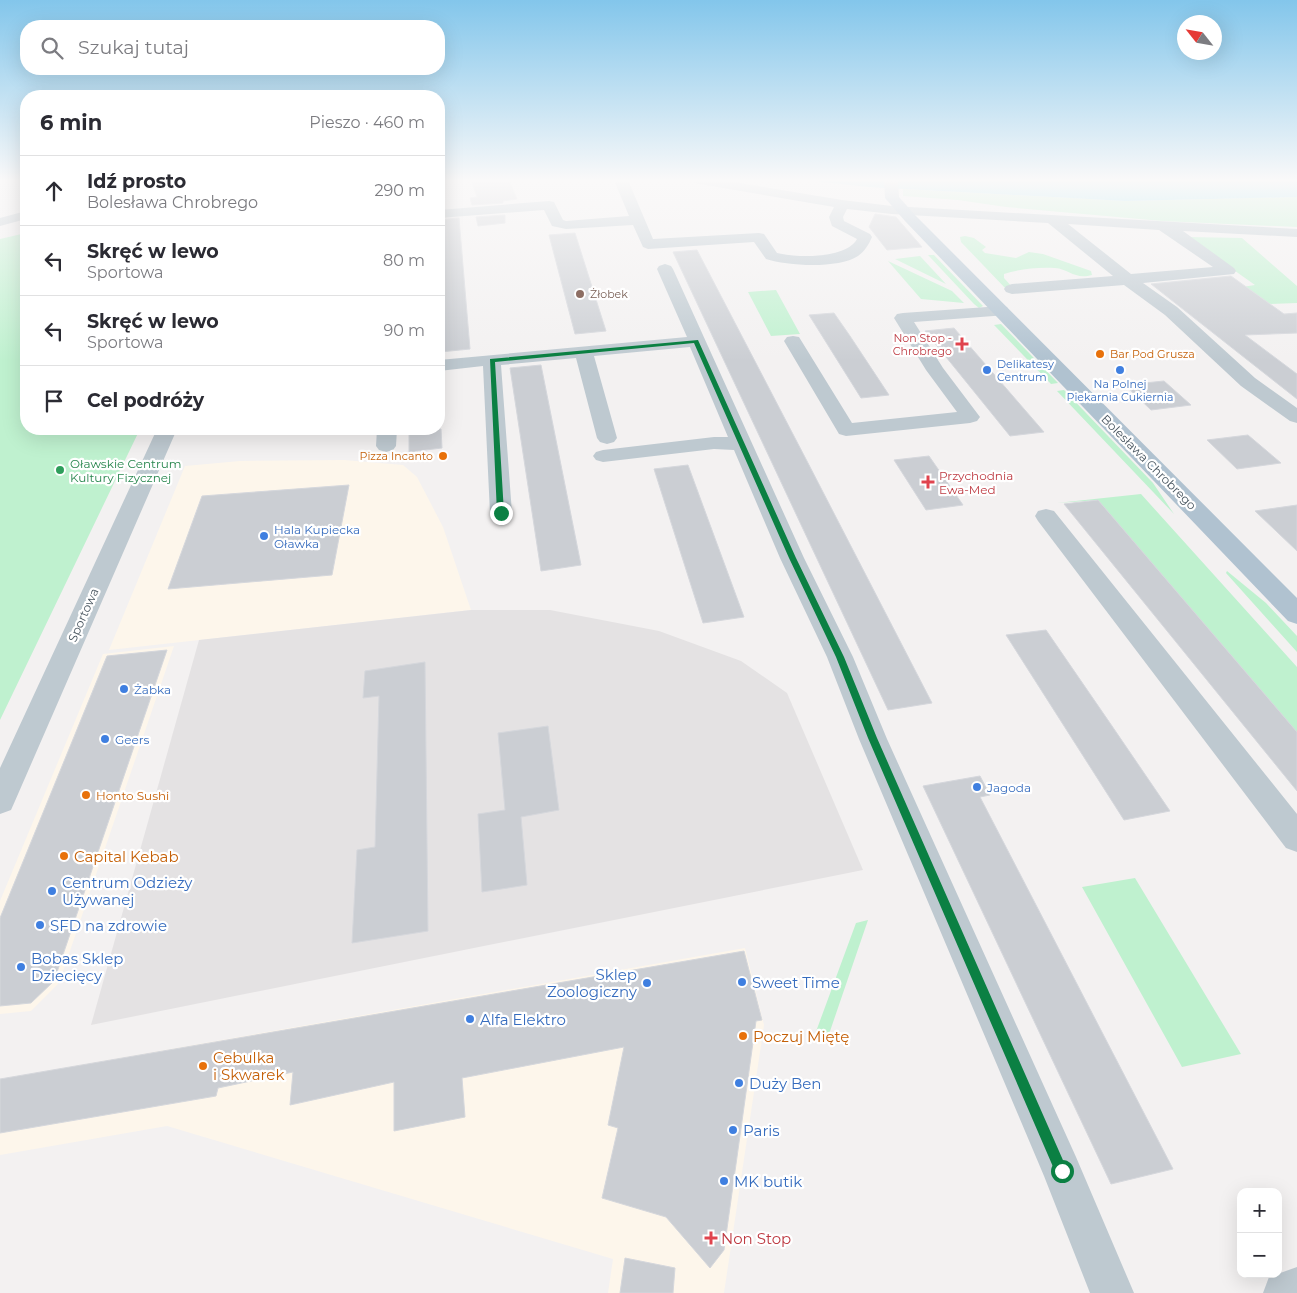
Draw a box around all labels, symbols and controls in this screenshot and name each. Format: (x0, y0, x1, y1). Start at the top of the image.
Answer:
north arrow (1177, 15, 1222, 60)
search box (20, 20, 445, 75)
icon: search (38, 34, 66, 62)
text: Szukaj tutaj (78, 36, 189, 59)
text: 6 min (40, 110, 102, 135)
text: Pieszo · 460 m (309, 113, 425, 132)
text: Idź prosto (87, 170, 186, 193)
icon: ahead (40, 177, 68, 205)
text: 290 m (374, 181, 425, 200)
text: Bolesława Chrobrego (87, 193, 258, 212)
text: Skręć w lewo (87, 240, 219, 263)
icon: left (40, 247, 68, 275)
text: 80 m (383, 251, 425, 270)
text: Sportowa (87, 263, 164, 282)
place label: Żłobek (590, 287, 628, 301)
marker: Żłobek (574, 288, 586, 300)
text: Skręć w lewo (87, 310, 219, 333)
icon: left (40, 317, 68, 345)
text: 90 m (383, 321, 425, 340)
place label: Non Stop - Chrobrego (893, 331, 952, 358)
text: Sportowa (87, 333, 164, 352)
marker: Non Stop - Chrobrego (956, 338, 968, 350)
place label: Bar Pod Grusza (1110, 347, 1195, 361)
marker: Bar Pod Grusza (1094, 348, 1106, 360)
place label: Delikatesy Centrum (997, 357, 1054, 384)
marker: Delikatesy Centrum (981, 364, 993, 376)
marker: Na Polnej Piekarnia Cukiernia (1114, 364, 1126, 376)
place label: Na Polnej Piekarnia Cukiernia (1067, 377, 1173, 404)
icon: arrive (40, 387, 68, 415)
text: Cel podróży (87, 389, 204, 412)
street label: Bolesława Chrobrego (1098, 411, 1200, 513)
place label: Pizza Incanto (359, 449, 433, 463)
marker: Pizza Incanto (437, 450, 449, 462)
place label: Oławskie Centrum Kultury Fizycznej (70, 456, 182, 485)
marker: Oławskie Centrum Kultury Fizycznej (54, 464, 66, 476)
place label: Przychodnia Ewa-Med (939, 468, 1013, 497)
marker: Przychodnia Ewa-Med (921, 475, 935, 489)
route end (490, 502, 513, 525)
place label: Hala Kupiecka Oławka (274, 522, 360, 551)
marker: Hala Kupiecka Oławka (258, 530, 270, 542)
street label: Sportowa (64, 586, 102, 644)
place label: Żabka (134, 682, 171, 697)
marker: Żabka (118, 683, 130, 695)
place label: Geers (115, 732, 150, 747)
marker: Geers (99, 733, 111, 745)
place label: Jagoda (986, 780, 1031, 795)
marker: Jagoda (971, 781, 983, 793)
place label: Honto Sushi (96, 788, 169, 803)
marker: Honto Sushi (80, 789, 92, 801)
place label: Capital Kebab (74, 847, 179, 866)
marker: Capital Kebab (58, 850, 70, 862)
place label: Centrum Odzieży Używanej (62, 873, 193, 909)
marker: Centrum Odzieży Używanej (46, 885, 58, 897)
place label: SFD na zdrowie (50, 916, 167, 935)
marker: SFD na zdrowie (34, 919, 46, 931)
place label: Bobas Sklep Dziecięcy (31, 949, 123, 985)
marker: Bobas Sklep Dziecięcy (15, 961, 27, 973)
place label: Sklep Zoologiczny (547, 965, 638, 1001)
place label: Sweet Time (752, 973, 840, 992)
marker: Sweet Time (736, 976, 748, 988)
marker: Sklep Zoologiczny (641, 977, 653, 989)
place label: Alfa Elektro (480, 1010, 566, 1029)
marker: Alfa Elektro (464, 1013, 476, 1025)
place label: Poczuj Miętę (753, 1027, 849, 1046)
marker: Poczuj Miętę (737, 1030, 749, 1042)
place label: Cebulka i Skwarek (213, 1048, 284, 1084)
marker: Cebulka i Skwarek (197, 1060, 209, 1072)
place label: Duży Ben (749, 1074, 821, 1093)
marker: Duży Ben (733, 1077, 745, 1089)
place label: Paris (743, 1121, 780, 1140)
marker: Paris (727, 1124, 739, 1136)
route start (1051, 1160, 1074, 1183)
place label: MK butik (734, 1172, 802, 1191)
marker: MK butik (718, 1175, 730, 1187)
map controls (1237, 1188, 1282, 1278)
button: + (1237, 1188, 1282, 1233)
place label: Non Stop (721, 1229, 791, 1248)
marker: Non Stop (705, 1232, 717, 1244)
button: − (1237, 1233, 1282, 1278)

